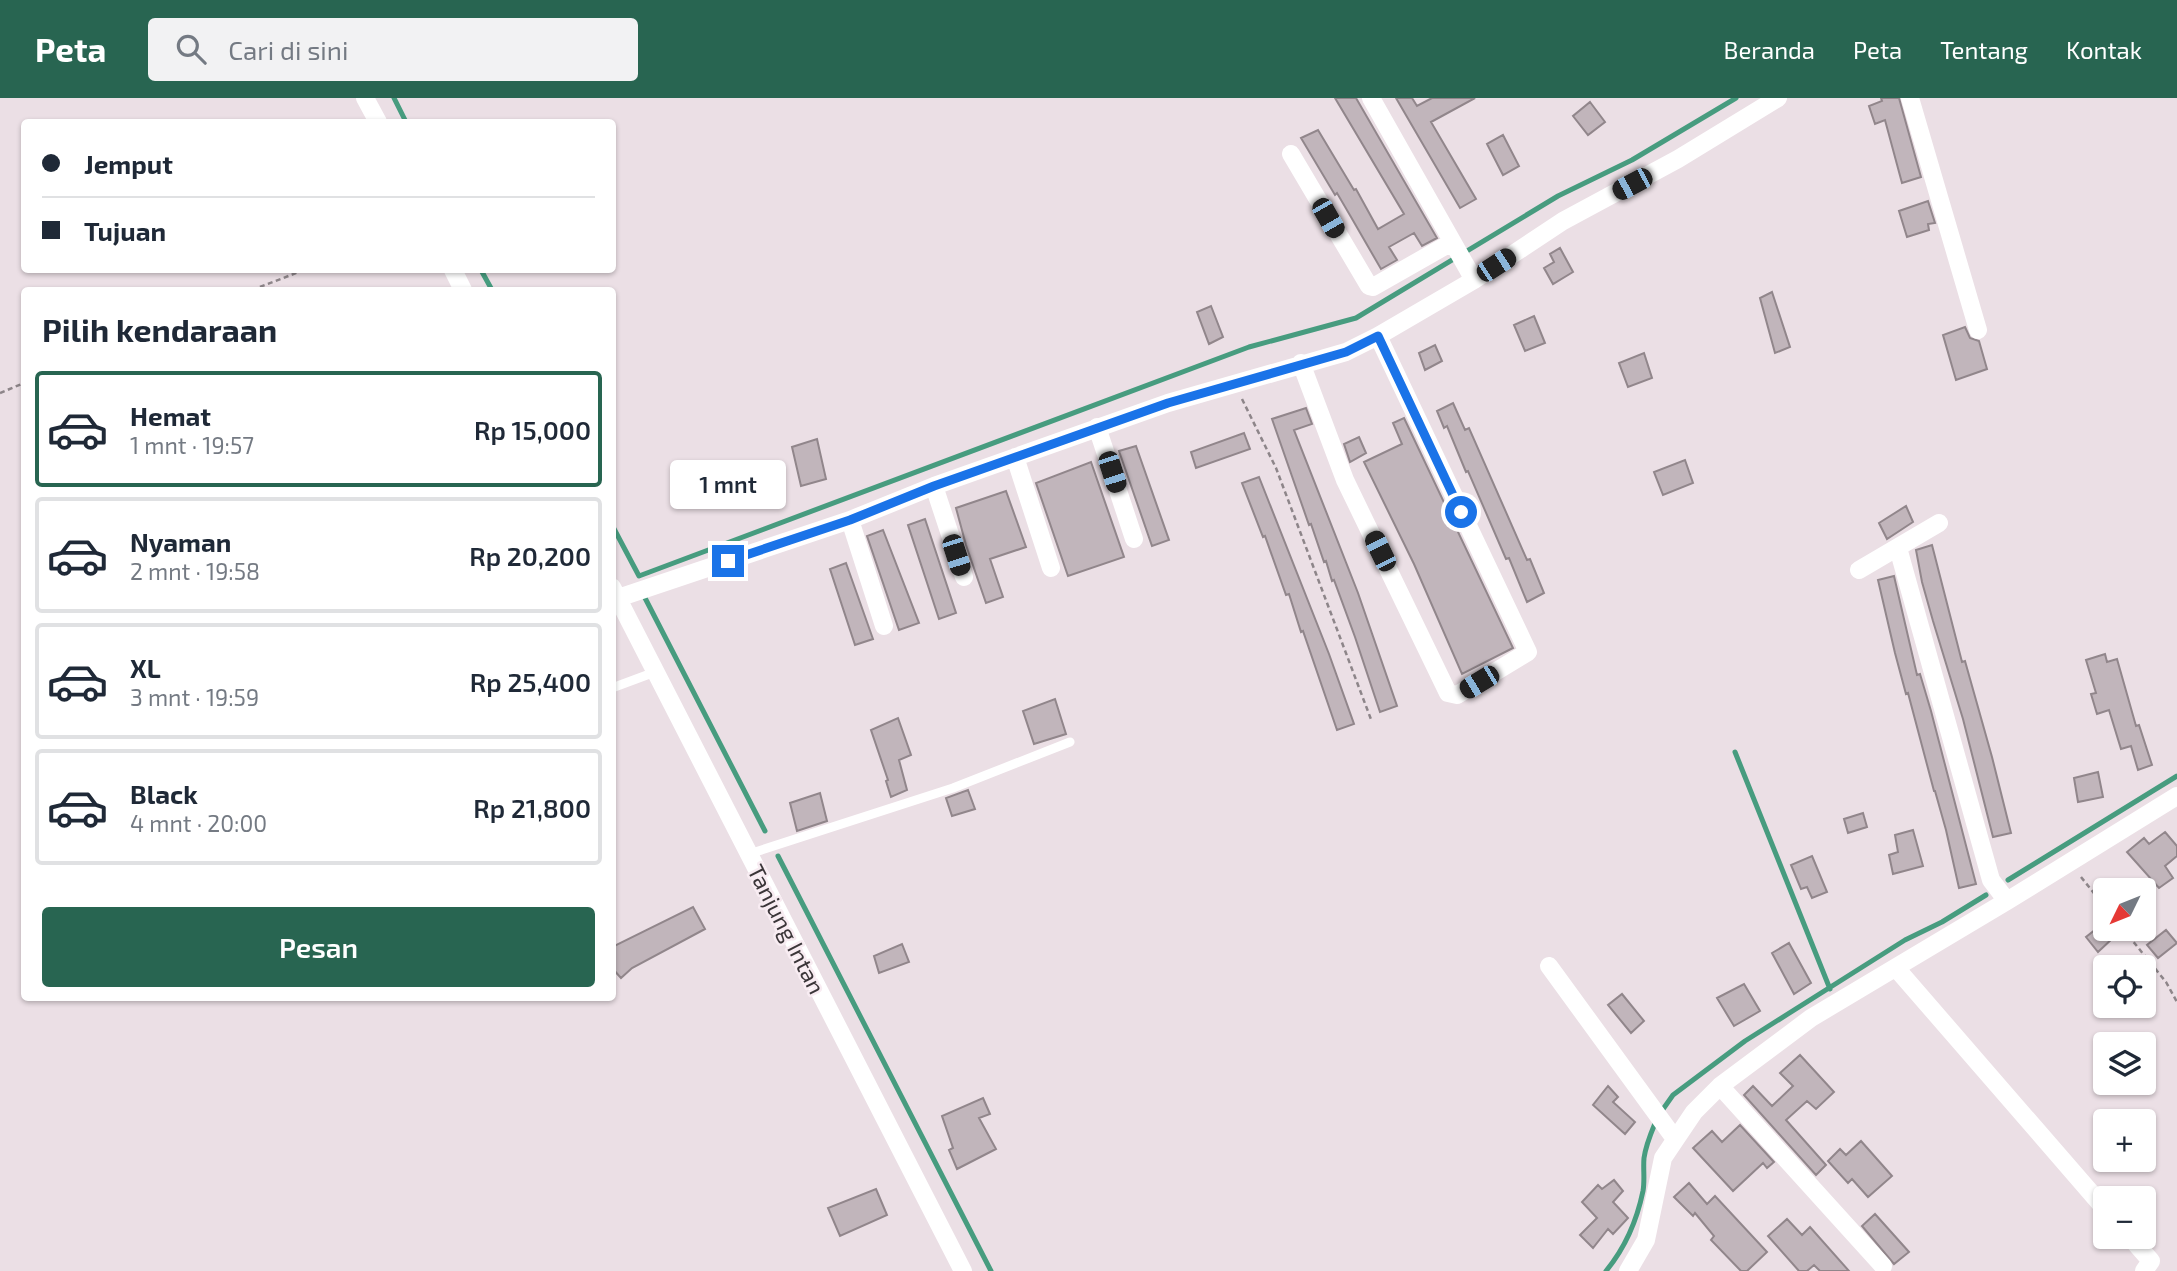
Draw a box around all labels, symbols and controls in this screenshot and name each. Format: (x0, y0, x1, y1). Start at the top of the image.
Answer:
search box (148, 18, 638, 81)
text: Peta (35, 29, 106, 69)
icon: search (172, 30, 210, 68)
text: Cari di sini (228, 34, 348, 65)
text: Beranda (1724, 35, 1815, 64)
text: Peta (1853, 35, 1902, 64)
text: Tentang (1940, 35, 2028, 64)
text: Kontak (2066, 35, 2142, 64)
text: Jemput (84, 148, 173, 179)
car (1609, 165, 1656, 203)
car (1309, 195, 1348, 241)
text: Tujuan (84, 215, 166, 246)
car (1473, 245, 1520, 285)
text: Pilih kendaraan (42, 310, 277, 348)
icon: car (46, 398, 109, 461)
text: Hemat (130, 400, 211, 431)
text: Rp 15,000 (474, 414, 591, 445)
text: 1 mnt · 19:57 (130, 431, 254, 459)
car (1096, 449, 1129, 495)
callout: 1 mnt (670, 460, 786, 508)
text: 1 mnt (699, 470, 757, 498)
route start (1445, 496, 1477, 528)
icon: car (46, 524, 109, 587)
text: Nyaman (130, 526, 231, 557)
car (1362, 528, 1399, 574)
car (940, 532, 973, 578)
text: Rp 20,200 (469, 540, 591, 571)
route end (712, 545, 744, 577)
text: 2 mnt · 19:58 (130, 557, 260, 585)
icon: car (46, 650, 109, 713)
text: XL (130, 652, 161, 683)
car (1456, 662, 1503, 702)
text: Rp 25,400 (470, 666, 591, 697)
text: 3 mnt · 19:59 (130, 683, 259, 711)
icon: car (46, 776, 109, 839)
text: Black (130, 778, 198, 809)
text: Rp 21,800 (473, 792, 591, 823)
text: 4 mnt · 20:00 (130, 809, 267, 837)
street label: Tanjung Intan (742, 860, 832, 998)
north arrow (2093, 878, 2156, 942)
map controls (2093, 878, 2156, 1249)
button: Pesan (42, 907, 595, 987)
button: locate (2093, 955, 2156, 1018)
button: layers (2093, 1032, 2156, 1095)
button: + (2093, 1109, 2156, 1172)
button: − (2093, 1186, 2156, 1249)

